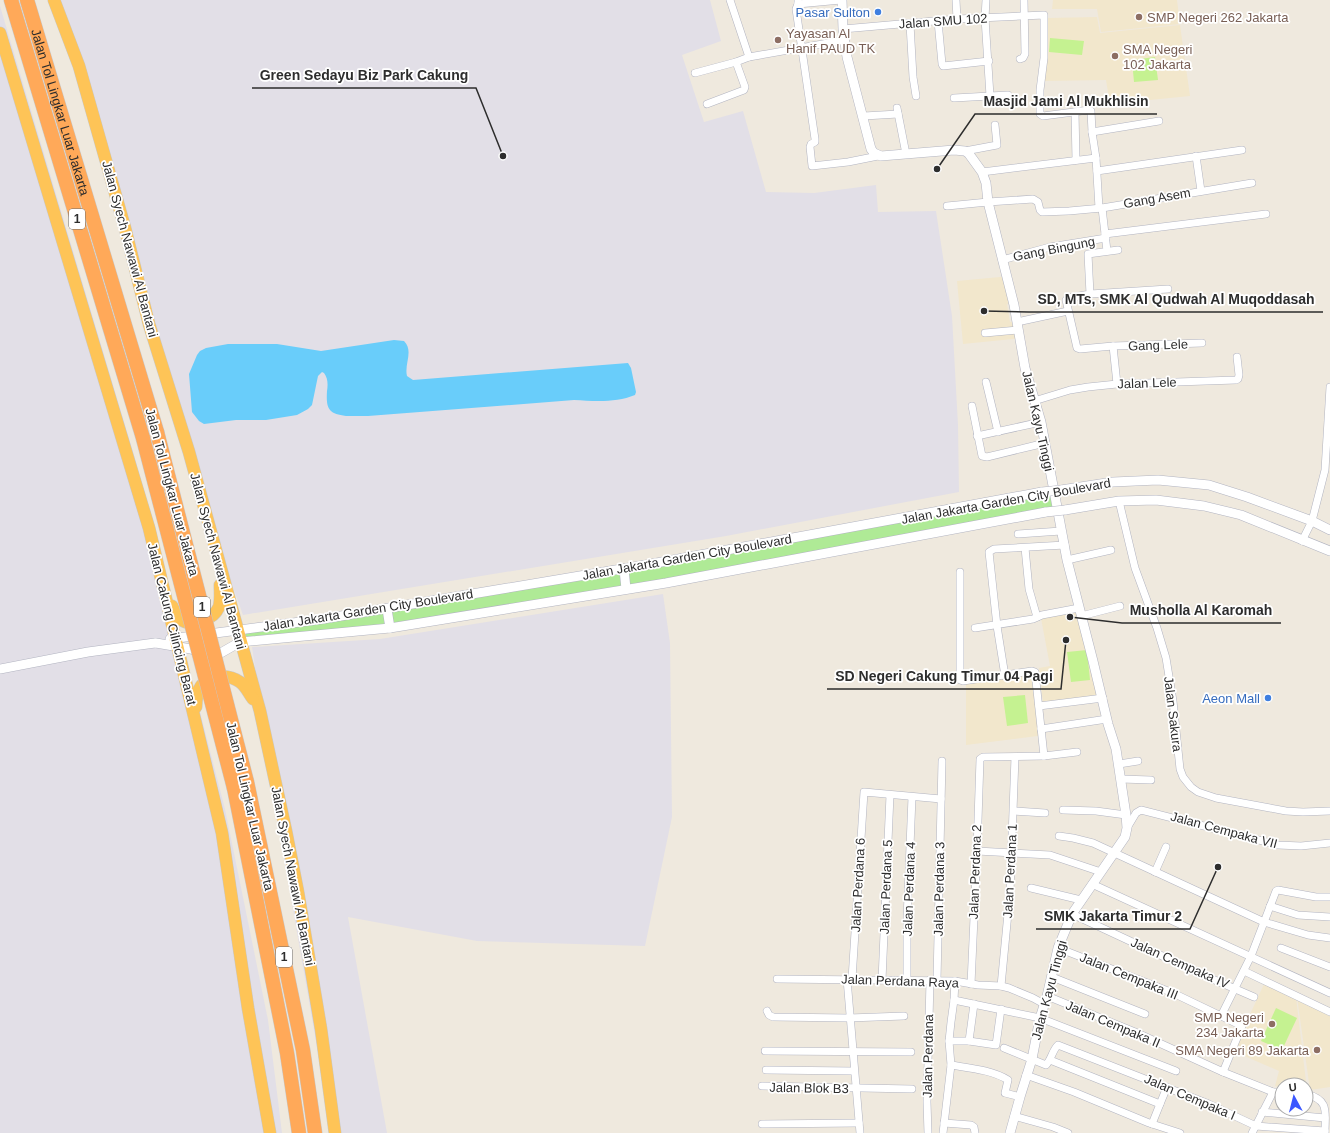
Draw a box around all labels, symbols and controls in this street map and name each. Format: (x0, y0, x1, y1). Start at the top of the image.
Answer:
place label: Pasar Sulton (796, 5, 870, 20)
marker: Pasar Sulton (873, 7, 883, 17)
street label: Jalan SMU 102 (898, 10, 988, 32)
place label: SMP Negeri 262 Jakarta (1147, 10, 1289, 25)
marker: SMP Negeri 262 Jakarta (1134, 12, 1144, 22)
place label: Yayasan Al Hanif PAUD TK (786, 26, 875, 56)
street label: Jalan Tol Lingkar Luar Jakarta (29, 27, 93, 198)
marker: Yayasan Al Hanif PAUD TK (773, 35, 783, 45)
place label: SMA Negeri 102 Jakarta (1123, 42, 1192, 72)
marker: SMA Negeri 102 Jakarta (1110, 51, 1120, 61)
callout: Green Sedayu Biz Park Cakung (252, 62, 476, 88)
text: Green Sedayu Biz Park Cakung (260, 67, 468, 83)
callout: Masjid Jami Al Mukhlisin (975, 88, 1157, 114)
text: Masjid Jami Al Mukhlisin (983, 93, 1149, 109)
street label: Jalan Syech Nawawi Al Bantani (99, 159, 161, 339)
street label: Gang Asem (1122, 185, 1192, 211)
road number: 1 (69, 209, 85, 229)
street label: Gang Bingung (1012, 234, 1096, 264)
callout: SD, MTs, SMK Al Qudwah Al Muqoddasah (1029, 286, 1323, 312)
text: SD, MTs, SMK Al Qudwah Al Muqoddasah (1037, 291, 1315, 307)
street label: Gang Lele (1128, 336, 1188, 354)
street label: Jalan Kayu Tinggi (1019, 369, 1057, 473)
street label: Jalan Lele (1117, 374, 1177, 392)
street label: Jalan Tol Lingkar Luar Jakarta (142, 406, 202, 578)
street label: Jalan Syech Nawawi Al Bantani (187, 471, 249, 651)
street label: Jalan Jakarta Garden City Boulevard (900, 475, 1112, 527)
street label: Jalan Jakarta Garden City Boulevard (581, 531, 793, 583)
street label: Jalan Cakung Cilincing Barat (145, 541, 200, 707)
street label: Jalan Jakarta Garden City Boulevard (262, 586, 474, 634)
road number: 1 (194, 597, 210, 617)
callout: Musholla Al Karomah (1122, 597, 1281, 623)
text: Musholla Al Karomah (1130, 602, 1272, 618)
callout: SD Negeri Cakung Timur 04 Pagi (827, 663, 1061, 689)
text: SD Negeri Cakung Timur 04 Pagi (835, 668, 1053, 684)
street label: Jalan Sakura (1161, 675, 1185, 753)
place label: Aeon Mall (1202, 691, 1260, 706)
marker: Aeon Mall (1263, 693, 1273, 703)
street label: Jalan Tol Lingkar Luar Jakarta (223, 720, 277, 893)
street label: Jalan Syech Nawawi Al Bantani (268, 785, 318, 967)
street label: Jalan Cempaka VII (1169, 809, 1279, 851)
street label: Jalan Perdana 1 (1000, 823, 1020, 919)
street label: Jalan Perdana 2 (966, 824, 984, 920)
street label: Jalan Perdana 6 (848, 837, 868, 933)
street label: Jalan Perdana 5 (877, 839, 895, 935)
street label: Jalan Perdana 4 (900, 841, 918, 937)
street label: Jalan Perdana 3 (931, 842, 947, 936)
callout: SMK Jakarta Timur 2 (1036, 903, 1190, 929)
text: SMK Jakarta Timur 2 (1044, 908, 1182, 924)
street label: Jalan Cempaka IV (1128, 935, 1232, 992)
street label: Jalan Kayu Tinggi (1028, 938, 1070, 1042)
road number: 1 (276, 947, 292, 967)
street label: Jalan Cempaka III (1078, 949, 1180, 1003)
street label: Jalan Perdana Raya (841, 971, 960, 991)
street label: Jalan Cempaka II (1064, 997, 1162, 1051)
place label: SMP Negeri 234 Jakarta (1194, 1010, 1265, 1040)
street label: Jalan Perdana (920, 1013, 936, 1098)
marker: SMP Negeri 234 Jakarta (1267, 1019, 1277, 1029)
place label: SMA Negeri 89 Jakarta (1175, 1043, 1310, 1058)
marker: SMA Negeri 89 Jakarta (1312, 1045, 1322, 1055)
street label: Jalan Cempaka I (1142, 1071, 1238, 1123)
north arrow (1274, 1077, 1314, 1117)
street label: Jalan Blok B3 (769, 1080, 849, 1096)
text: U (1288, 1081, 1298, 1094)

